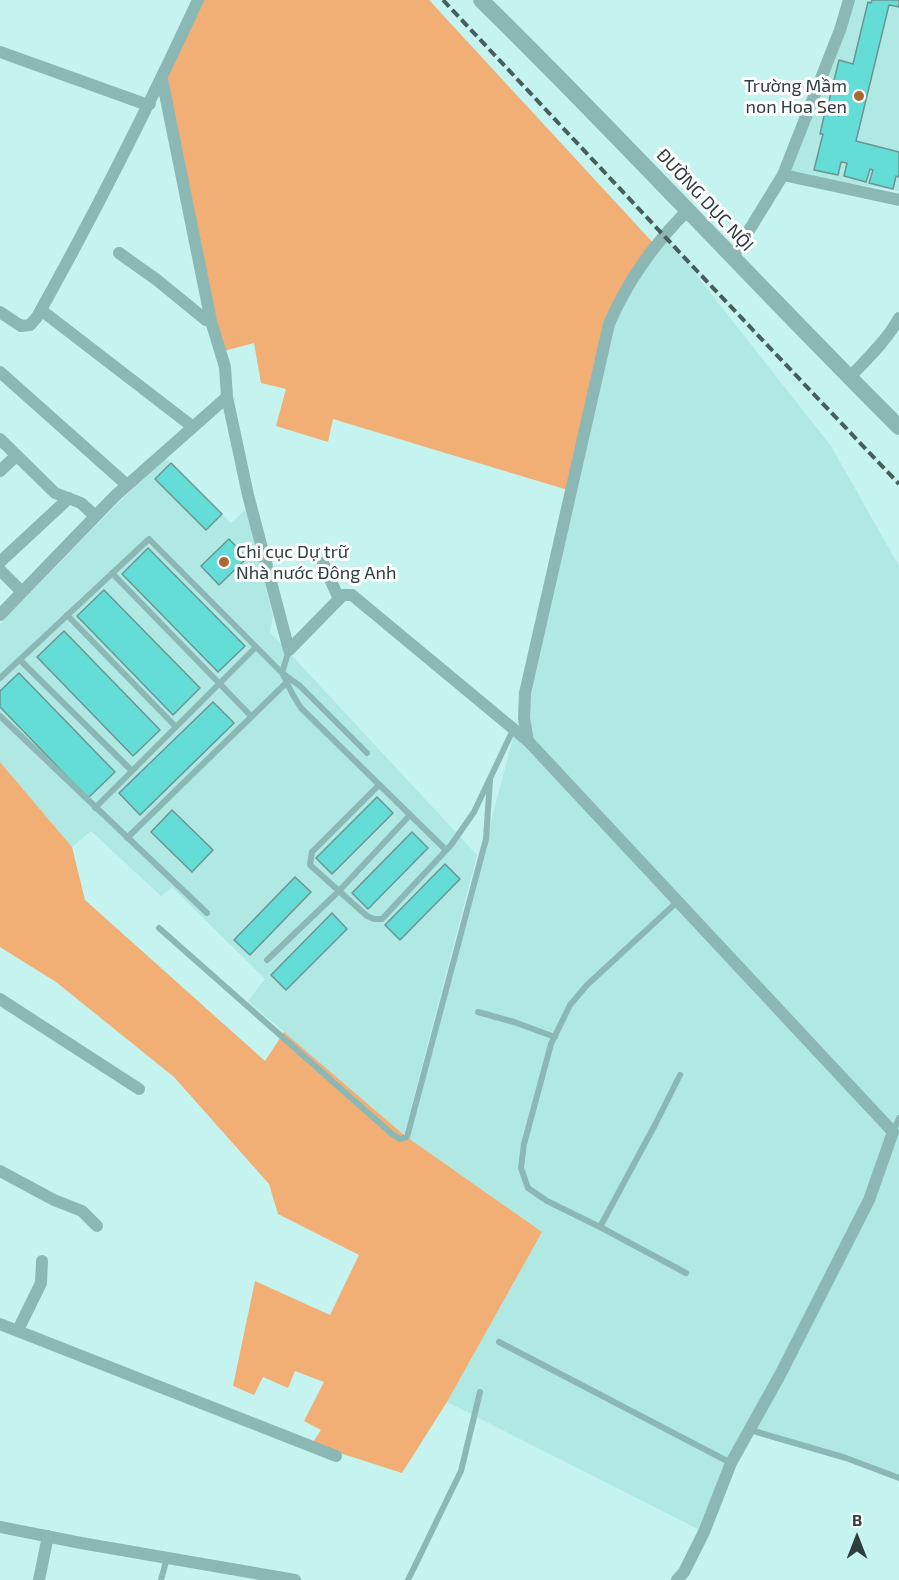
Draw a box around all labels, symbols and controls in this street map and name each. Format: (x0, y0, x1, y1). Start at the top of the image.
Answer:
place label: Trường Mầm non Hoa Sen (744, 75, 847, 118)
marker: Trường Mầm non Hoa Sen (852, 89, 866, 103)
street label: ĐƯỜNG DỤC NỘI (652, 144, 758, 256)
place label: Chi cục Dự trữ Nhà nước Đông Anh (236, 541, 396, 584)
marker: Chi cục Dự trữ Nhà nước Đông Anh (217, 555, 231, 569)
north arrow (827, 1508, 887, 1568)
text: B (852, 1510, 862, 1529)

